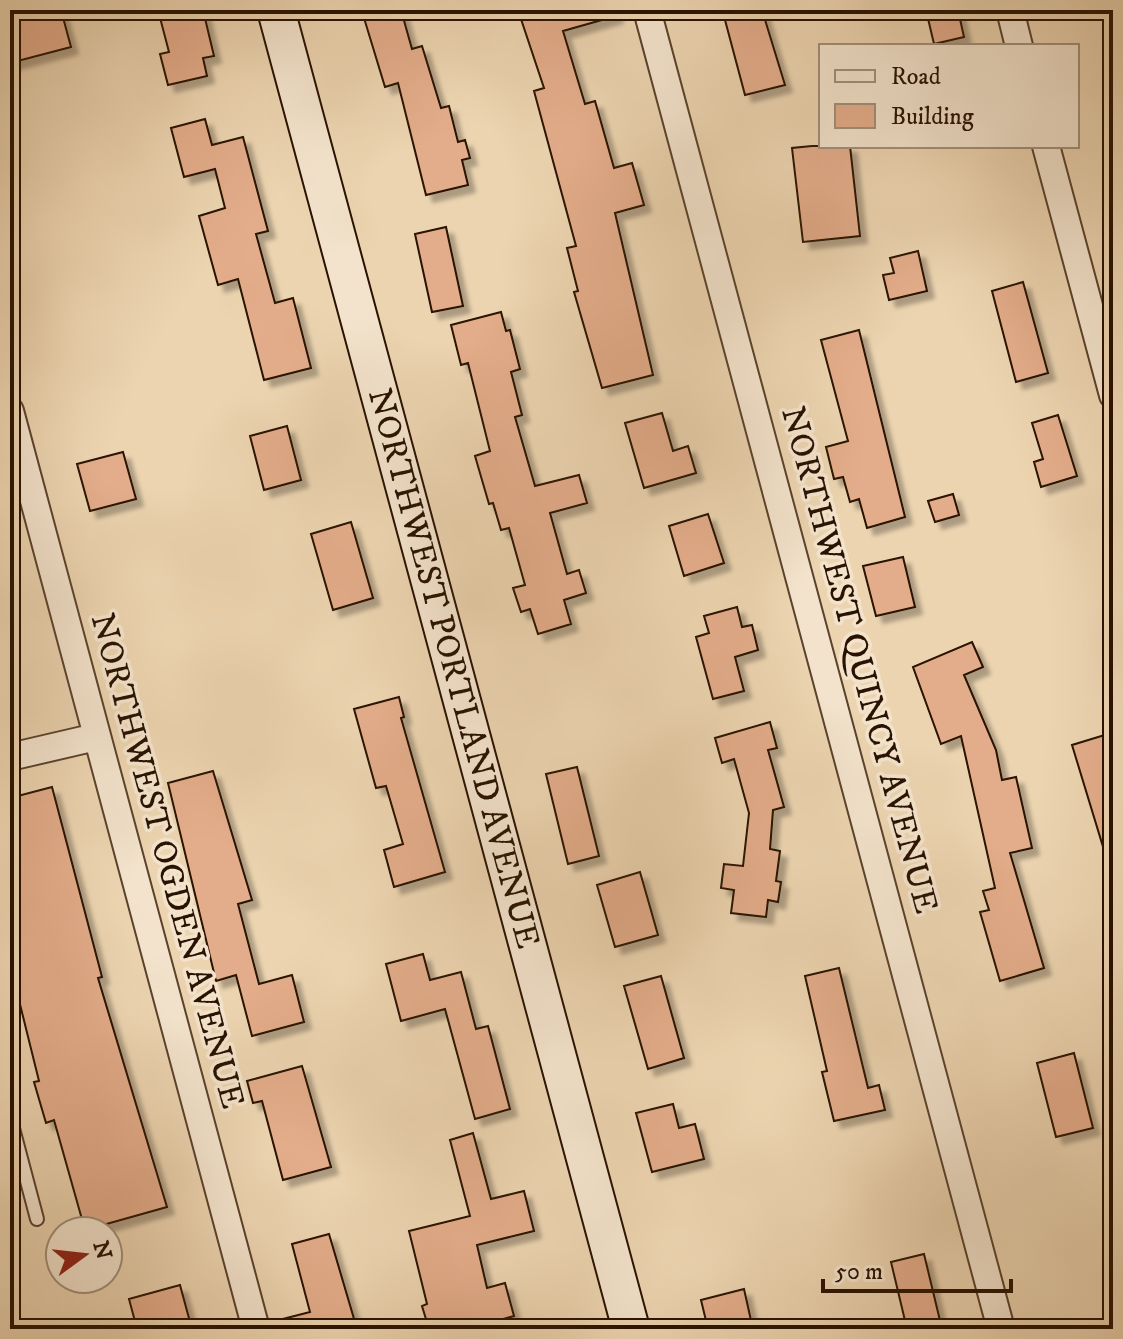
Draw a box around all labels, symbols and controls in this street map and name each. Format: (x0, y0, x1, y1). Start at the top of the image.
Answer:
legend (819, 44, 1079, 148)
text: Road (891, 62, 941, 92)
text: Building (891, 102, 974, 132)
street label: NORTHWEST PORTLAND AVENUE (358, 384, 549, 953)
street label: NORTHWEST QUINCY AVENUE (771, 402, 947, 918)
street label: NORTHWEST OGDEN AVENUE (81, 609, 253, 1113)
north arrow (44, 1215, 124, 1295)
text: N (86, 1238, 117, 1262)
scale bar (823, 1243, 1011, 1293)
text: 50 m (835, 1257, 883, 1287)

